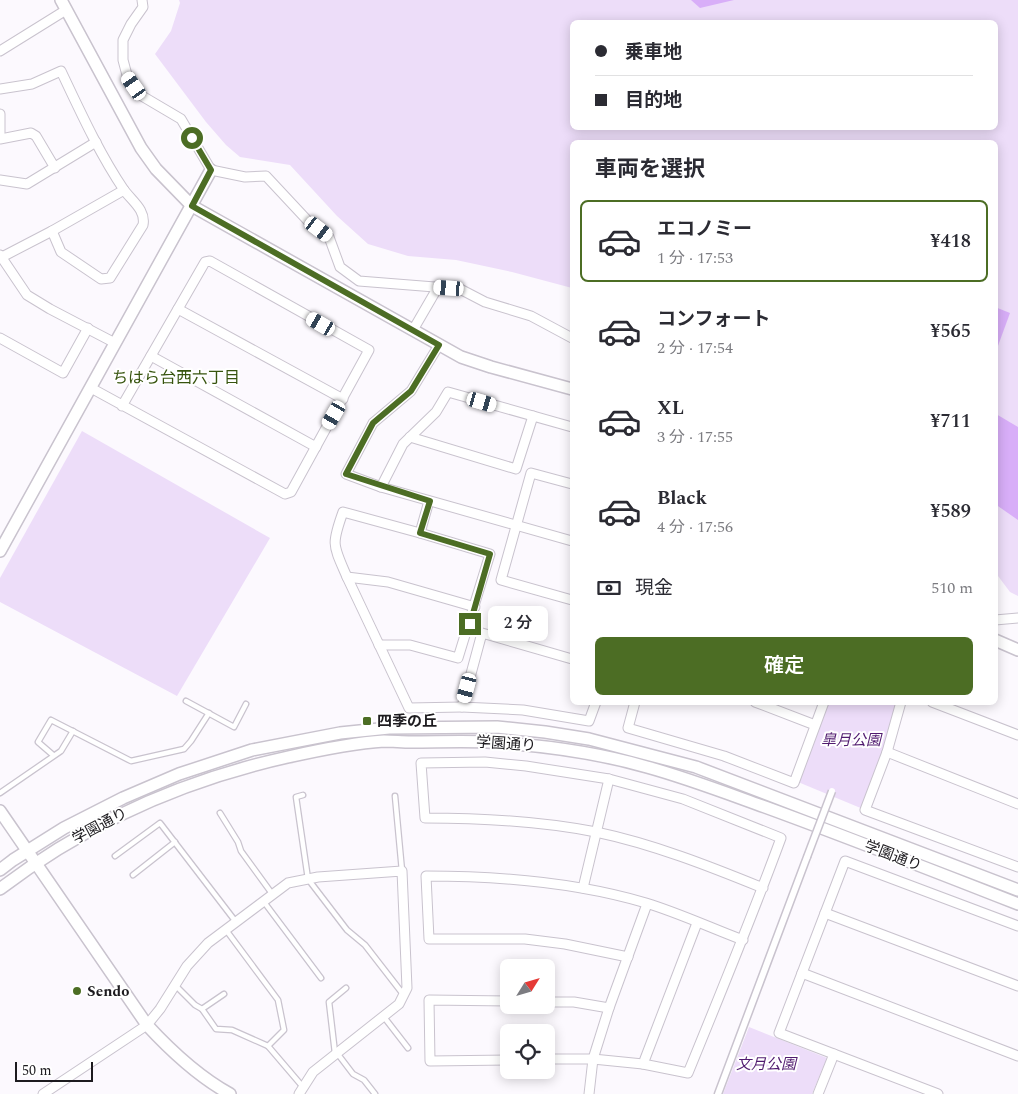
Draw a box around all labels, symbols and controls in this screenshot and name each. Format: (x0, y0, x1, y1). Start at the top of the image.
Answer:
text: 乗車地 (625, 38, 682, 67)
car (119, 69, 148, 103)
text: 目的地 (625, 86, 682, 115)
route start (181, 127, 203, 149)
text: 車両を選択 (595, 153, 705, 186)
car (302, 214, 335, 244)
text: エコノミー (657, 215, 752, 244)
icon: car (597, 219, 642, 264)
text: ¥418 (930, 227, 971, 256)
text: 1 分 · 17:53 (657, 246, 733, 270)
car (433, 279, 464, 297)
text: コンフォート (657, 305, 770, 334)
icon: car (597, 309, 642, 354)
car (304, 310, 337, 338)
text: ¥565 (930, 317, 971, 346)
text: 2 分 · 17:54 (657, 336, 733, 360)
district label: ちはら台西六丁目 (112, 366, 240, 390)
car (465, 391, 498, 413)
text: XL (657, 394, 684, 423)
car (320, 398, 347, 432)
icon: car (597, 399, 642, 444)
text: ¥711 (930, 407, 971, 436)
text: 3 分 · 17:55 (657, 425, 733, 449)
text: Black (657, 484, 707, 513)
icon: car (597, 489, 642, 534)
text: ¥589 (930, 497, 971, 526)
text: 4 分 · 17:56 (657, 515, 733, 539)
icon: cash (595, 574, 623, 602)
text: 現金 (635, 574, 673, 603)
text: 510 m (931, 576, 973, 600)
callout: 2 分 (488, 606, 548, 642)
text: 2 分 (504, 611, 532, 635)
route end (459, 613, 481, 635)
button: 確定 (595, 637, 973, 695)
car (455, 672, 478, 704)
place label: 四季の丘 (377, 710, 437, 733)
marker: 四季の丘 (361, 715, 373, 727)
park label: 皐月公園 (821, 729, 883, 752)
street label: 学園通り (475, 730, 537, 758)
street label: 学園通り (68, 802, 132, 850)
street label: 学園通り (861, 835, 925, 877)
north arrow (500, 959, 555, 1014)
map controls (500, 959, 555, 1079)
place label: Sendo (87, 980, 129, 1003)
marker: Sendo (71, 985, 83, 997)
button: locate (500, 1024, 555, 1079)
park label: 文月公園 (736, 1053, 798, 1076)
scale bar (15, 1059, 92, 1082)
text: 50 m (22, 1060, 52, 1081)

